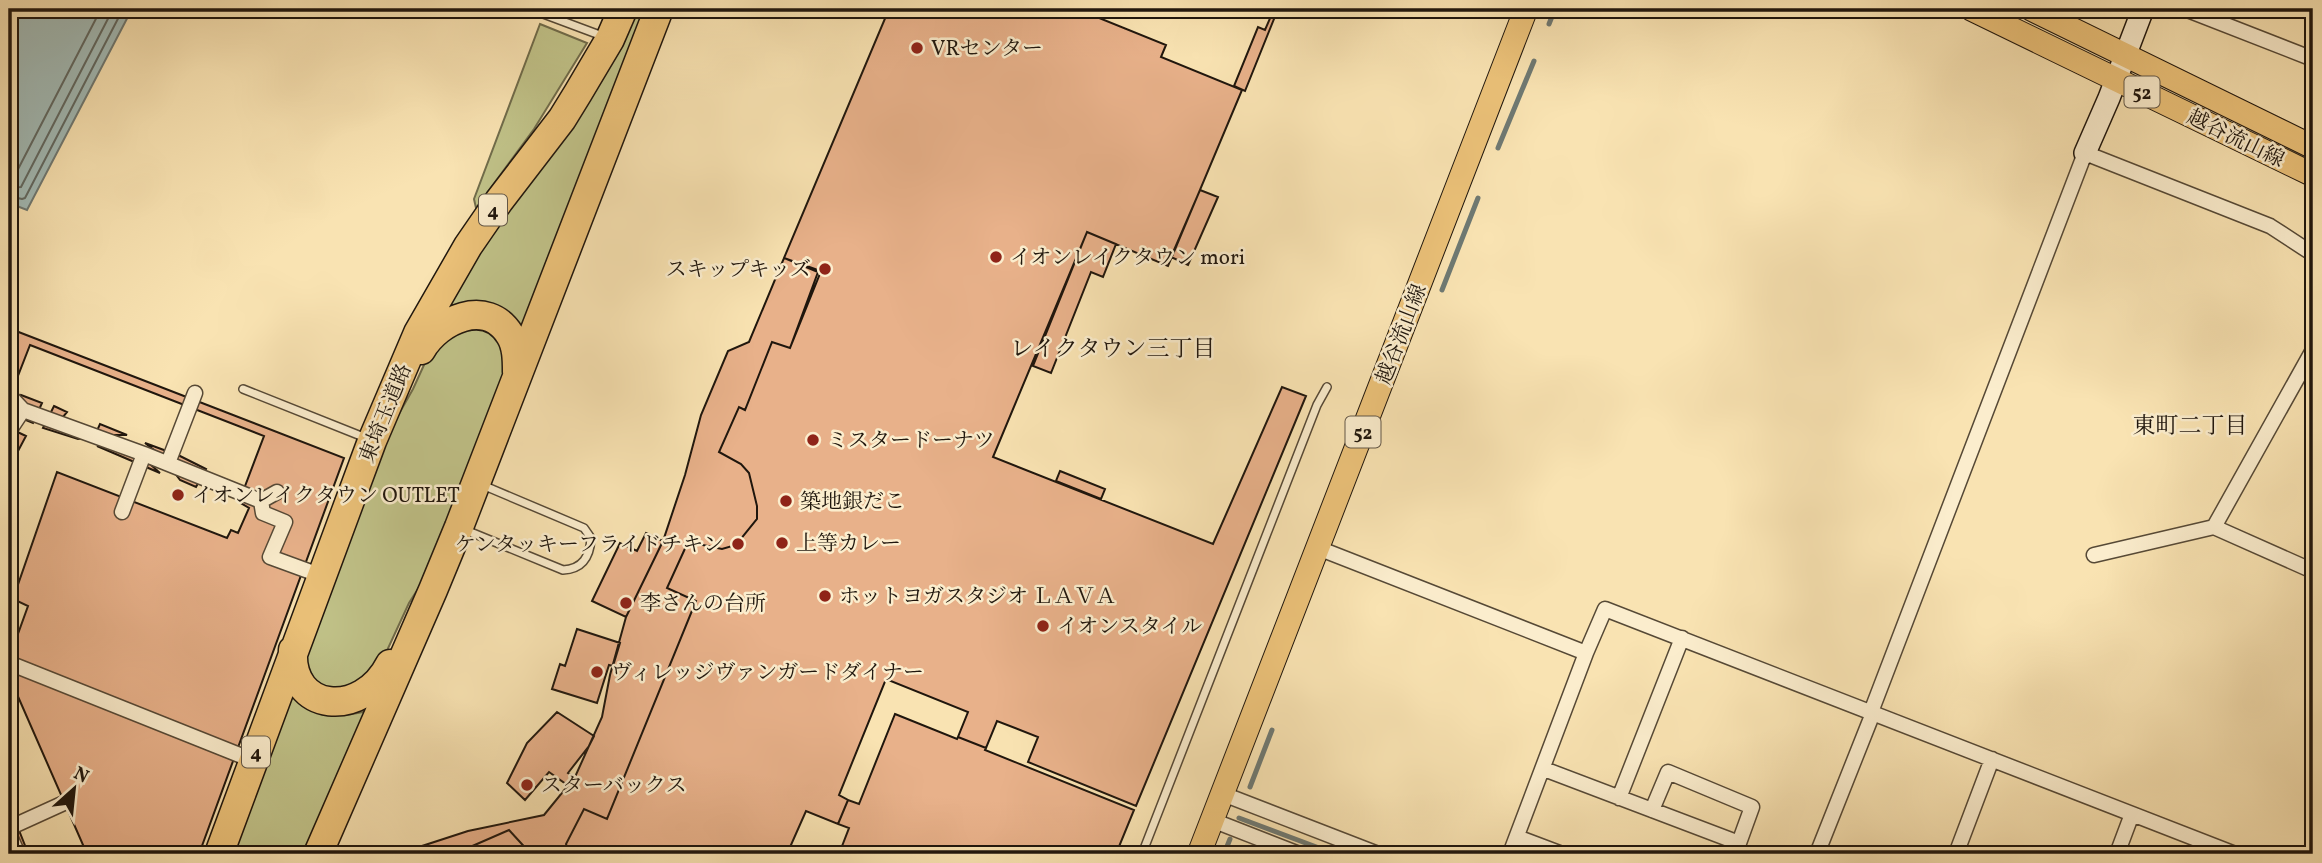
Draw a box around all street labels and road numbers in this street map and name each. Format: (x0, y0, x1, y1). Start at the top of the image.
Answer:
road number: 52 (2124, 76, 2160, 108)
street label: 越谷流山線 (2182, 103, 2289, 175)
road number: 4 (479, 194, 507, 226)
street label: 越谷流山線 (1370, 280, 1435, 389)
street label: 東埼玉道路 (353, 359, 420, 468)
road number: 52 (1346, 416, 1380, 448)
road number: 4 (242, 736, 270, 768)

